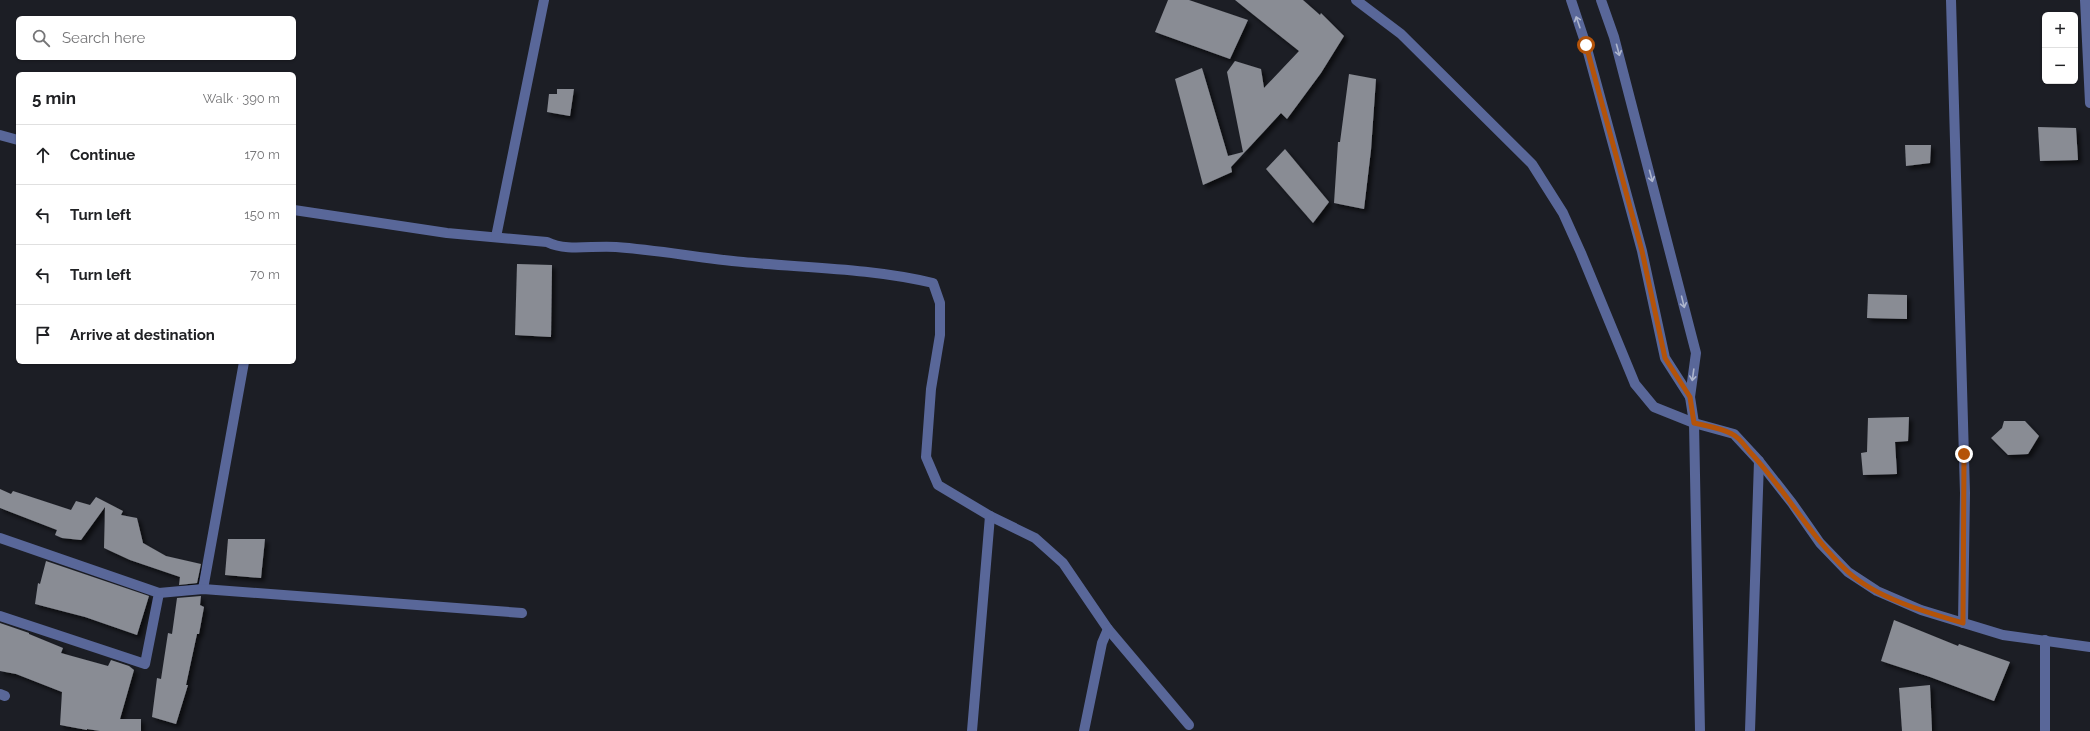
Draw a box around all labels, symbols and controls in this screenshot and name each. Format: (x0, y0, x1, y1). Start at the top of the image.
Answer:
map controls (2042, 12, 2078, 84)
button: + (2042, 12, 2078, 48)
search box (16, 16, 296, 60)
one-way arrow (1574, 16, 1582, 28)
icon: search (30, 27, 52, 49)
text: Search here (62, 29, 145, 47)
route start (1577, 36, 1595, 54)
one-way arrow (1615, 43, 1622, 56)
button: − (2042, 48, 2078, 84)
text: 5 min (32, 88, 76, 108)
text: Walk · 390 m (203, 91, 280, 106)
icon: ahead (32, 144, 54, 166)
text: Continue (70, 146, 135, 164)
text: 170 m (244, 147, 280, 162)
one-way arrow (1647, 169, 1655, 182)
icon: left (32, 204, 54, 226)
text: Turn left (70, 206, 131, 224)
text: 150 m (244, 207, 280, 222)
icon: left (32, 264, 54, 286)
text: Turn left (70, 266, 131, 284)
text: 70 m (250, 267, 280, 282)
one-way arrow (1680, 295, 1687, 308)
icon: arrive (32, 324, 54, 346)
text: Arrive at destination (70, 326, 215, 344)
one-way arrow (1689, 368, 1697, 381)
route end (1955, 445, 1973, 463)

